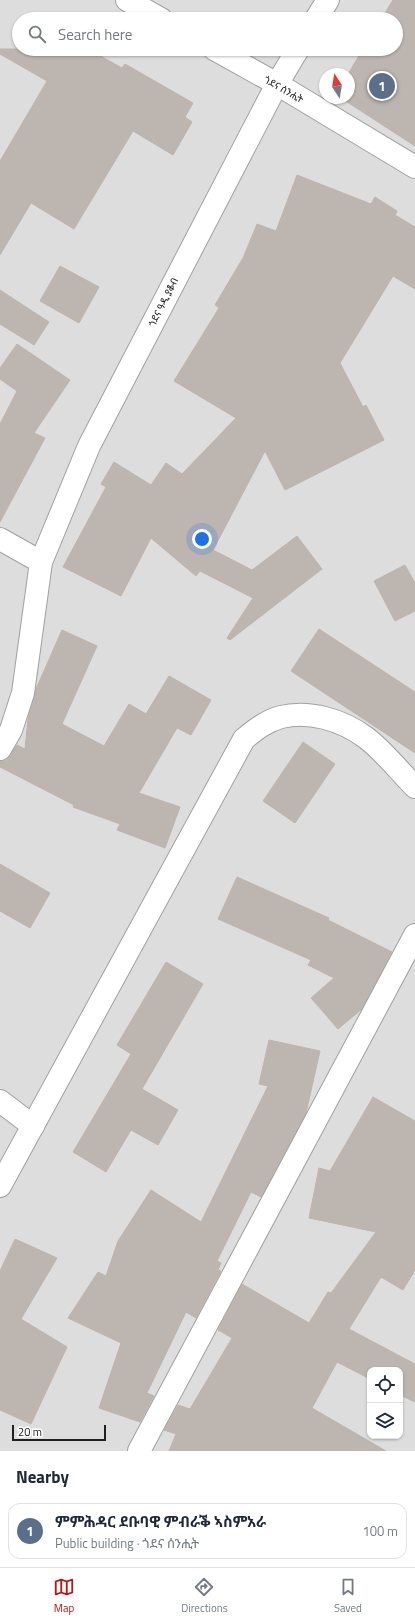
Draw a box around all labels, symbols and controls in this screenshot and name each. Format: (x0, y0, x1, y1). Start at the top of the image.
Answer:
search box (12, 12, 403, 56)
icon: search (26, 23, 48, 45)
text: Search here (58, 23, 132, 46)
north arrow (319, 68, 355, 104)
pin: 1 (369, 71, 395, 101)
street label: ጎደና ሰንሒት (261, 72, 306, 107)
street label: ጎደና ዓዲ ያቆብ (145, 275, 182, 330)
your location (192, 529, 212, 549)
map controls (367, 1367, 403, 1439)
button: locate (367, 1367, 403, 1403)
button: layers (367, 1403, 403, 1439)
scale bar (12, 1423, 106, 1442)
text: 20 m (18, 1424, 42, 1440)
text: Nearby (16, 1464, 69, 1490)
text: ምምሕዳር ደቡባዊ ምብራቕ ኣስምአራ (55, 1510, 266, 1533)
text: 1 (26, 1521, 34, 1541)
text: 100 m (362, 1521, 398, 1541)
text: Public building · ጎደና ሰንሒት (55, 1533, 199, 1553)
tab: Map (53, 1576, 75, 1616)
tab: Directions (181, 1576, 228, 1616)
tab: Saved (334, 1576, 362, 1616)

